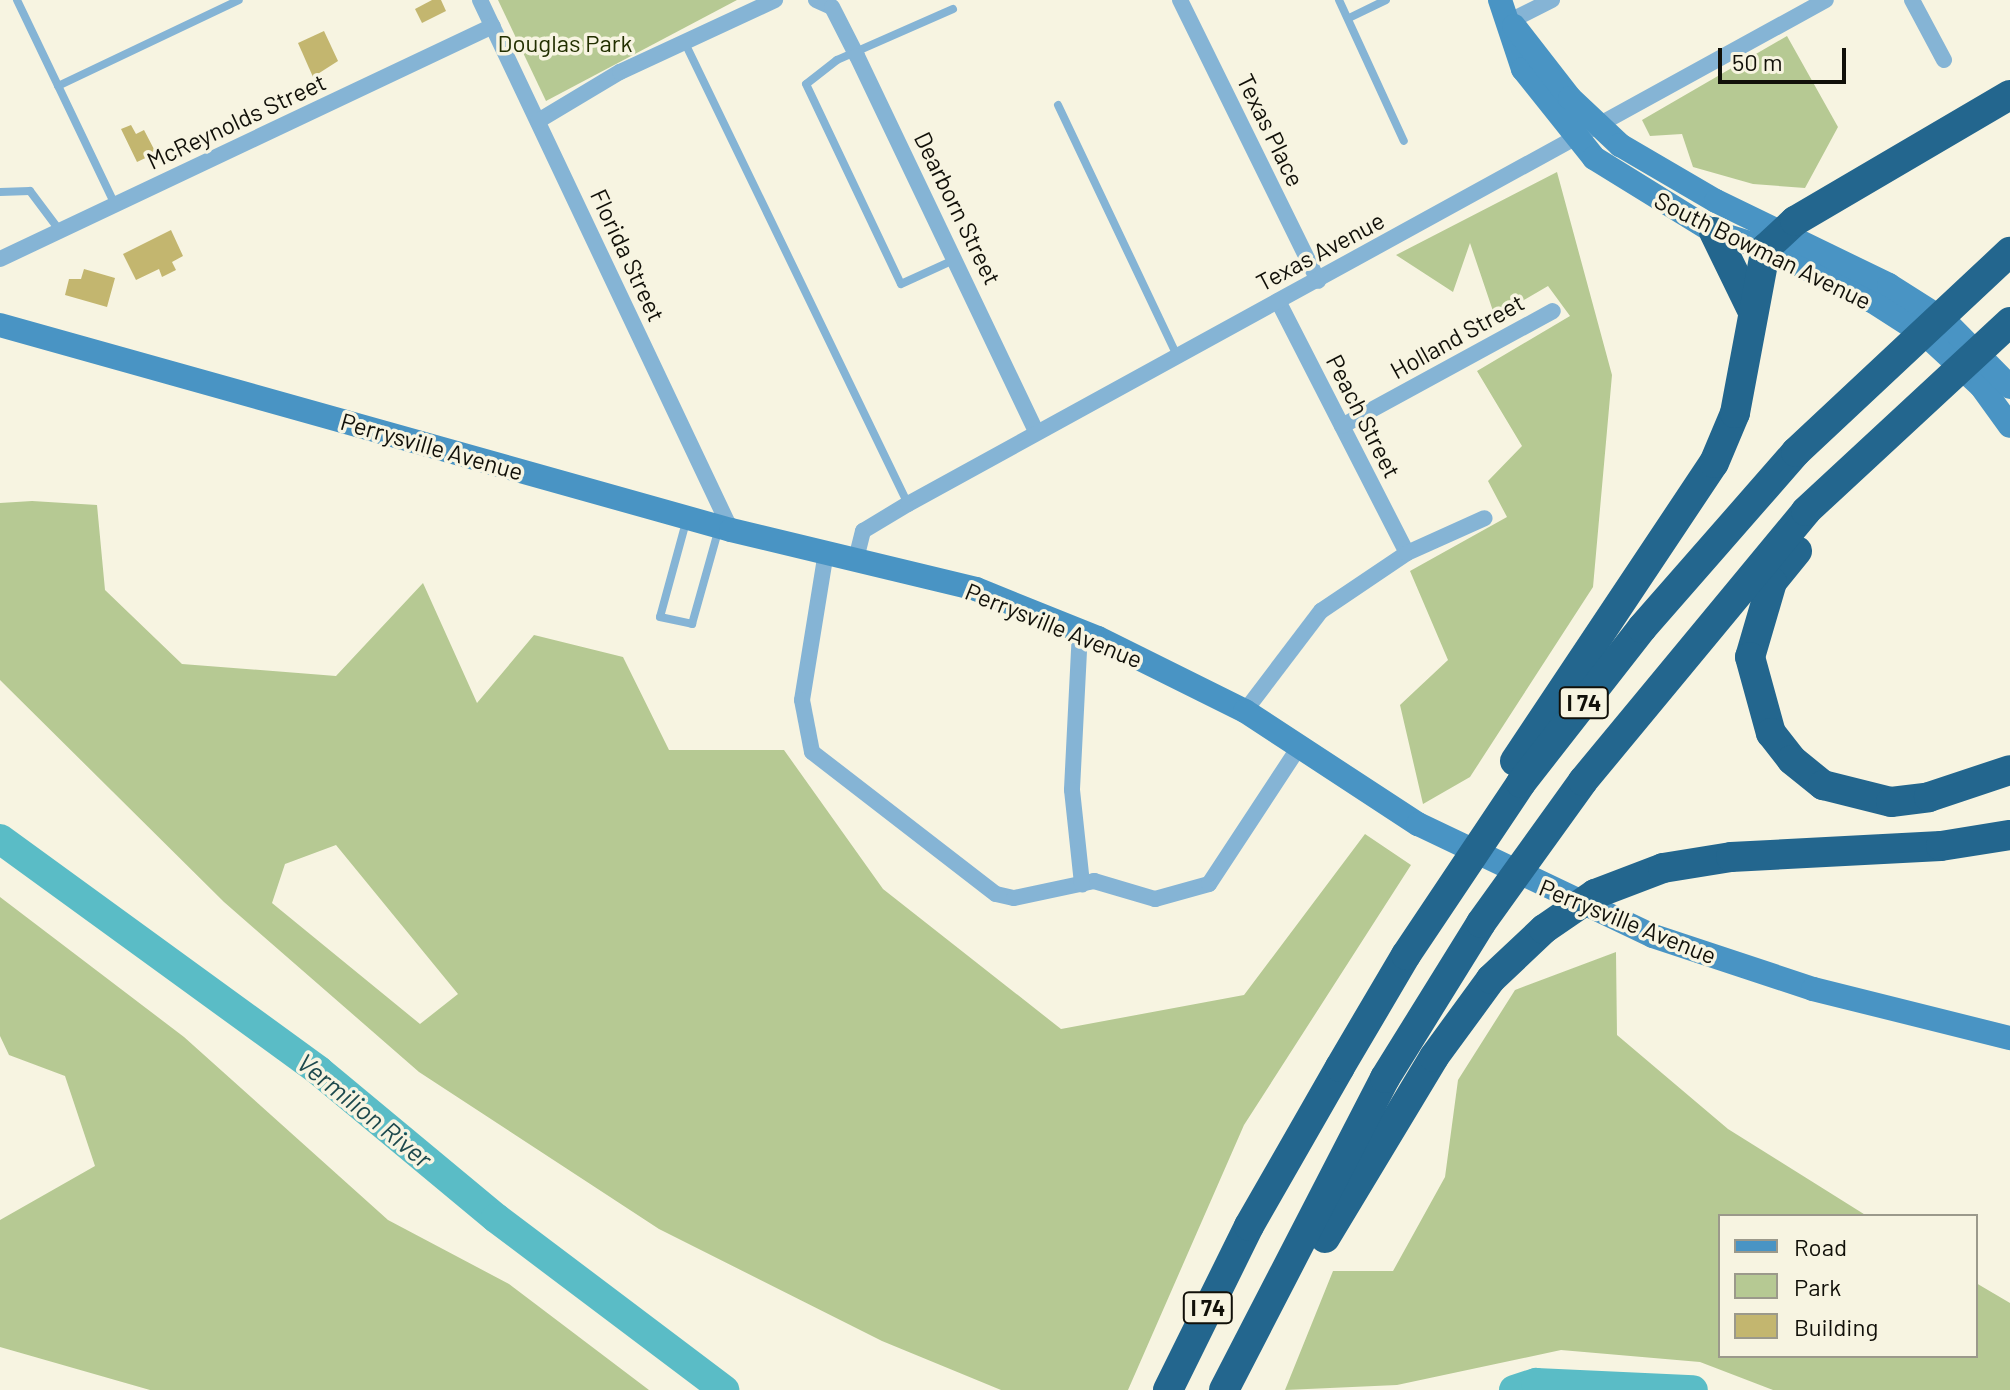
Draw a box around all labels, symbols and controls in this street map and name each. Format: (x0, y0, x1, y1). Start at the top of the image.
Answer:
park label: Douglas Park (498, 29, 632, 57)
scale bar (1722, 32, 1850, 82)
text: 50 m (1732, 47, 1783, 76)
street label: McReynolds Street (142, 67, 330, 175)
street label: Texas Place (1231, 69, 1311, 191)
street label: Dearborn Street (909, 127, 1007, 289)
street label: Florida Street (585, 184, 671, 326)
street label: South Bowman Avenue (1650, 185, 1876, 315)
street label: Texas Avenue (1251, 205, 1389, 297)
street label: Holland Street (1385, 287, 1529, 385)
street label: Peach Street (1321, 350, 1407, 482)
street label: Perrysville Avenue (338, 406, 526, 486)
street label: Perrysville Avenue (961, 576, 1147, 674)
road number: I 74 (1558, 685, 1610, 721)
street label: Perrysville Avenue (1535, 872, 1721, 970)
water label: Vermilion River (291, 1046, 439, 1174)
legend (1718, 1214, 1978, 1358)
text: Road (1794, 1232, 1847, 1261)
text: Park (1794, 1272, 1841, 1301)
road number: I 74 (1182, 1290, 1234, 1326)
text: Building (1794, 1312, 1878, 1341)

